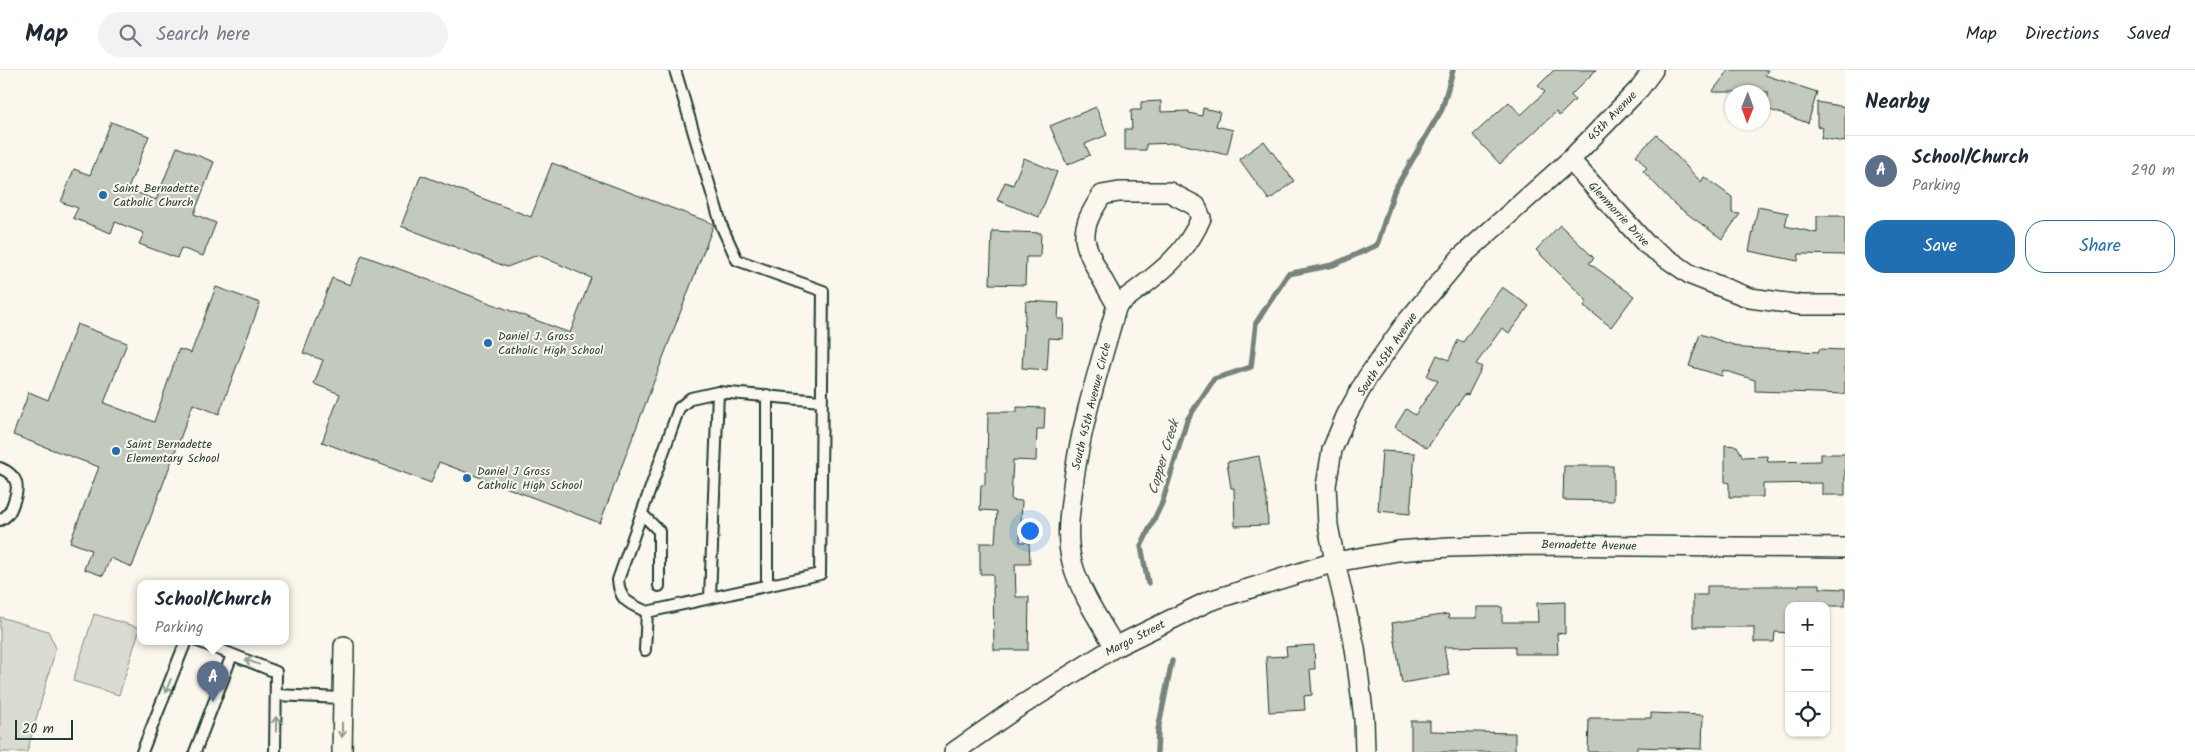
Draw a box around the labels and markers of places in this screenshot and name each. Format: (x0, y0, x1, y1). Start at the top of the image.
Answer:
place label: Saint Bernadette Catholic Church (113, 179, 199, 212)
marker: Saint Bernadette Catholic Church (97, 189, 109, 201)
place label: Daniel J. Gross Catholic High School (498, 327, 603, 360)
marker: Daniel J. Gross Catholic High School (482, 337, 494, 349)
place label: Saint Bernadette Elementary School (126, 435, 219, 468)
marker: Saint Bernadette Elementary School (110, 445, 122, 457)
place label: Daniel J Gross Catholic High School (477, 462, 582, 495)
marker: Daniel J Gross Catholic High School (461, 472, 473, 484)
pin: A (197, 661, 229, 702)

